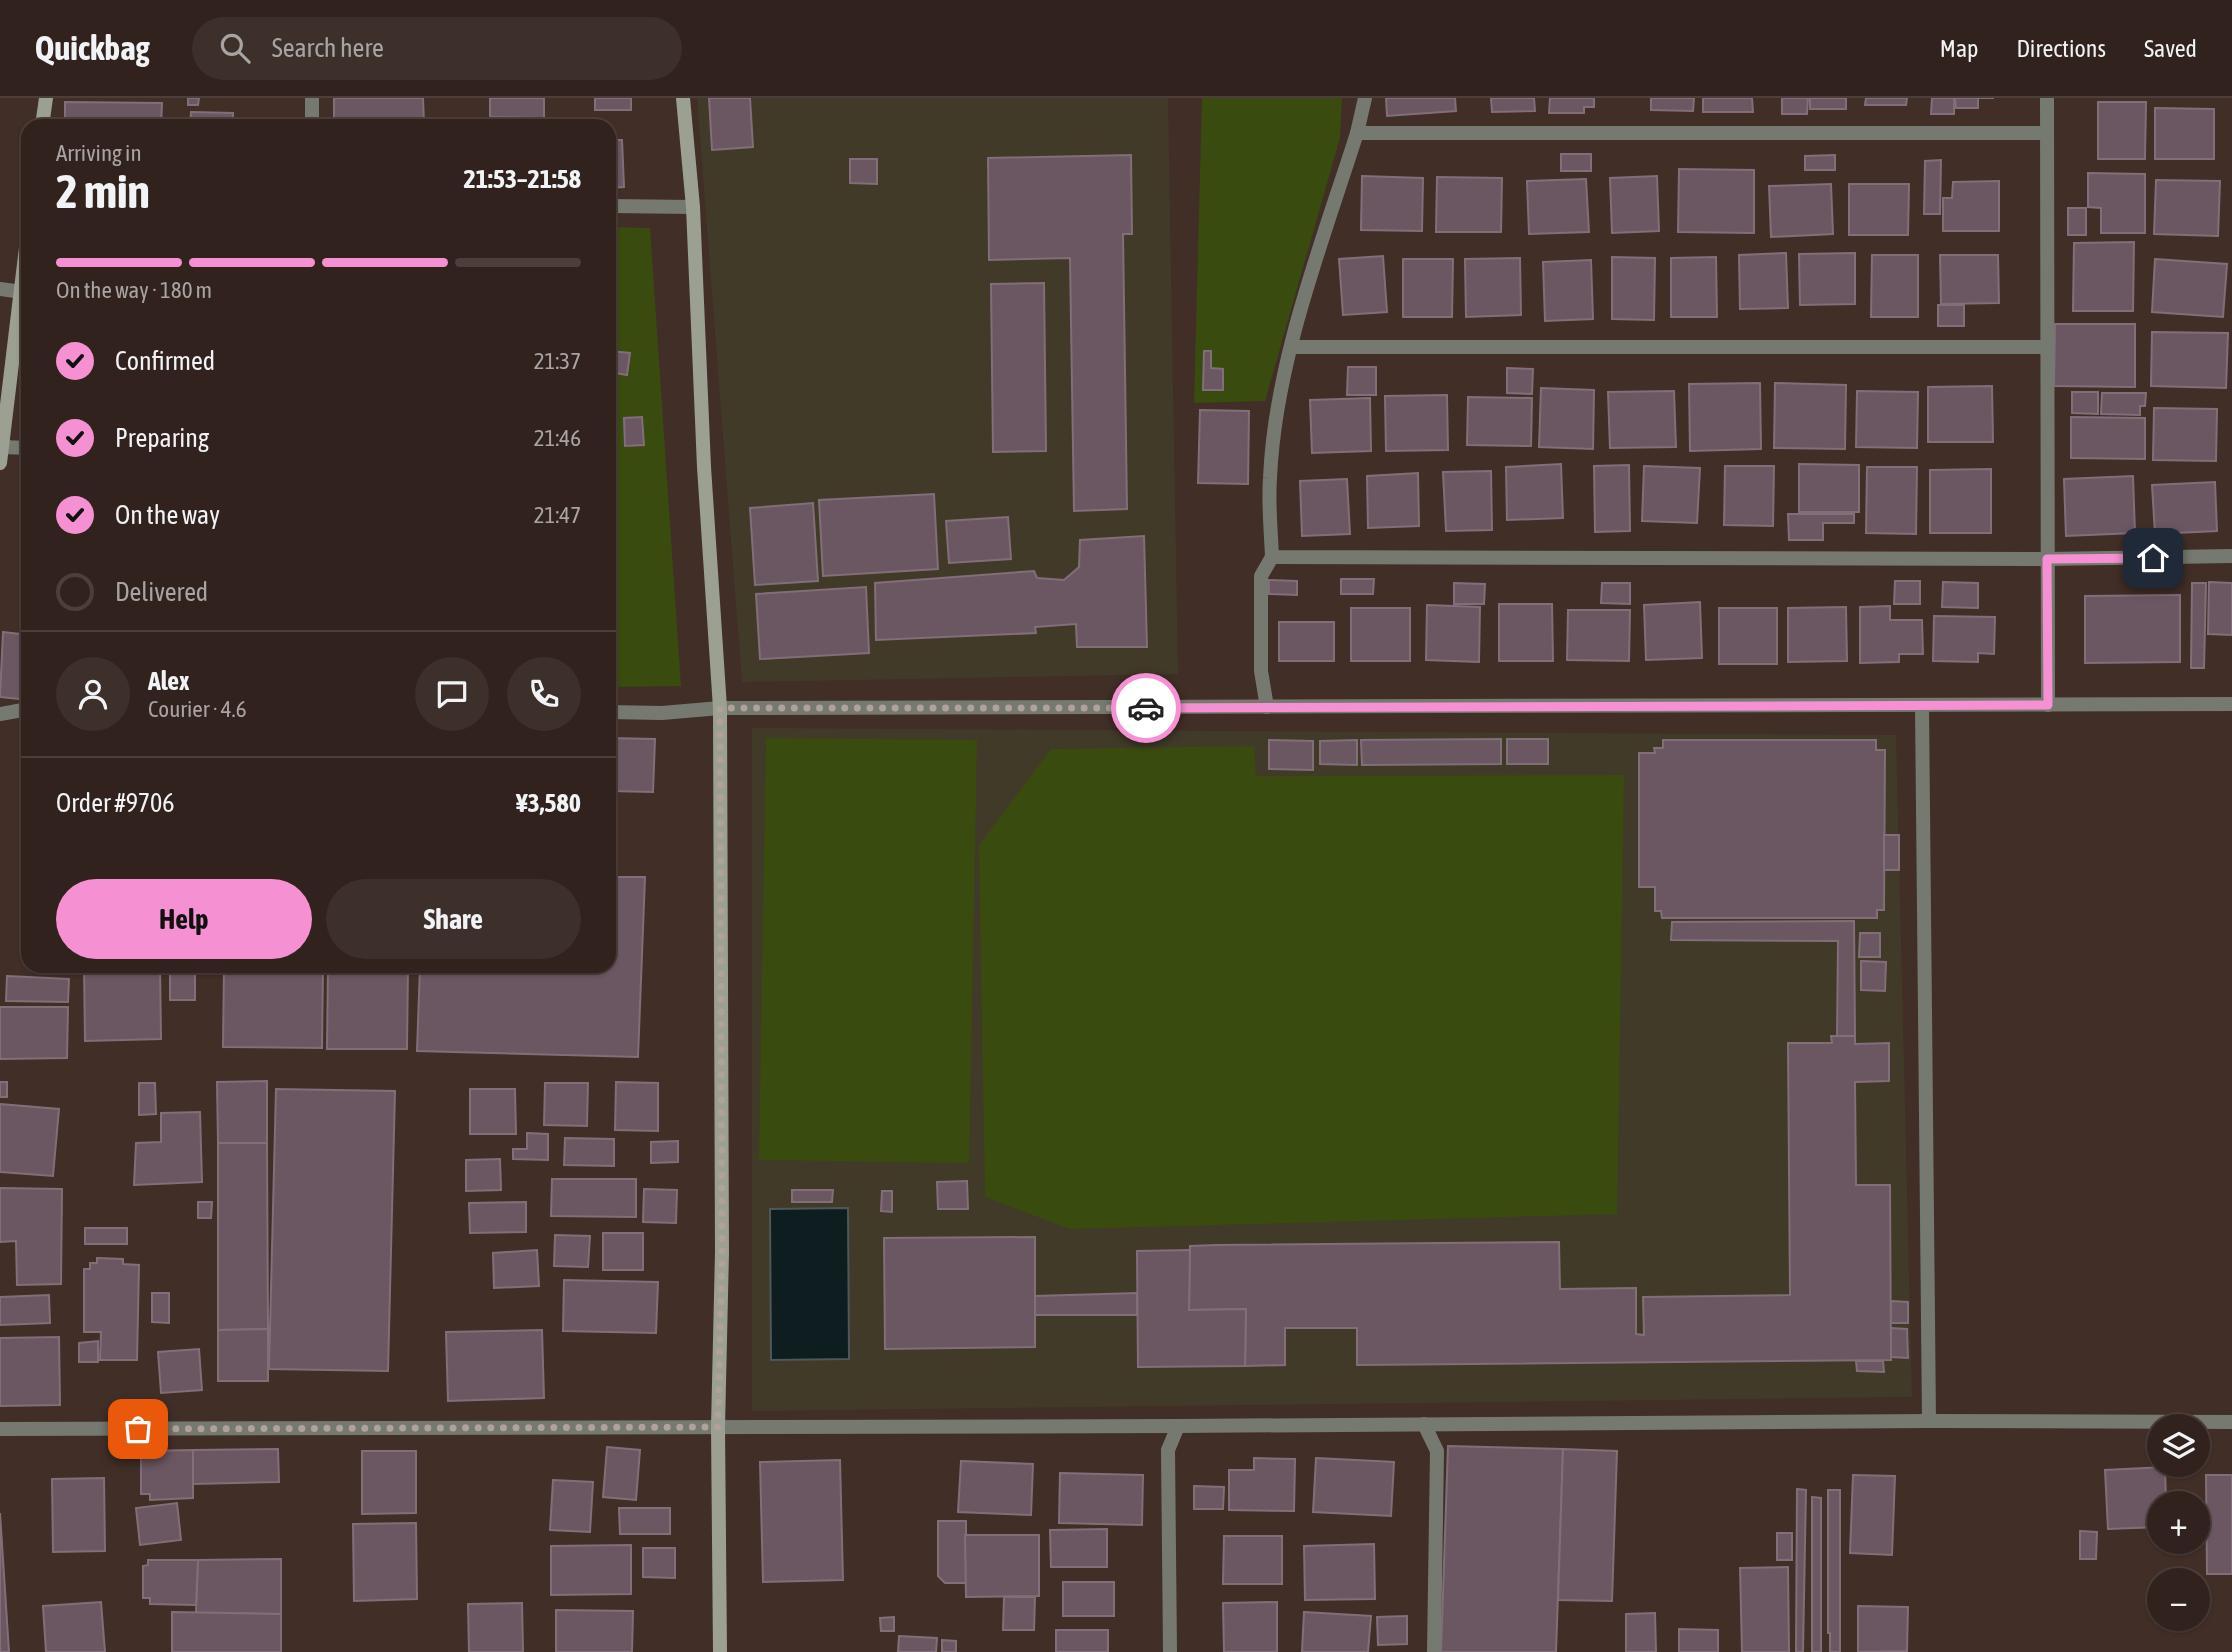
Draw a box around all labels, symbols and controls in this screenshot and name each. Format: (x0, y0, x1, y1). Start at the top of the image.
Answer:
search box (192, 17, 682, 80)
text: Quickbag (35, 29, 150, 67)
icon: search (216, 29, 254, 67)
text: Search here (272, 33, 384, 63)
text: Map (1940, 35, 1978, 62)
text: Directions (2016, 35, 2106, 62)
text: Saved (2144, 35, 2197, 62)
text: Arriving in (56, 140, 142, 166)
text: 21:53–21:58 (464, 164, 581, 194)
text: 2 min (56, 165, 150, 218)
text: On the way · 180 m (56, 277, 212, 303)
icon: check (56, 342, 94, 380)
text: Confirmed (115, 346, 215, 376)
text: 21:37 (534, 348, 581, 374)
icon: check (56, 419, 94, 457)
text: Preparing (115, 423, 209, 453)
text: 21:46 (534, 425, 581, 451)
icon: check (56, 496, 94, 534)
text: On the way (115, 500, 220, 530)
text: 21:47 (534, 502, 581, 528)
pin (2123, 528, 2183, 588)
icon: home (2134, 539, 2172, 577)
text: Delivered (115, 577, 208, 607)
button: person (56, 657, 130, 731)
button: chat (415, 657, 489, 731)
button: phone (507, 657, 581, 731)
text: Alex (148, 666, 189, 696)
courier (1111, 673, 1181, 743)
icon: car (1127, 689, 1165, 727)
text: Courier · 4.6 (148, 696, 247, 722)
text: Order #9706 (56, 788, 175, 818)
text: ¥3,580 (516, 788, 581, 818)
button: Help (56, 879, 312, 959)
button: Share (326, 879, 581, 959)
pin (108, 1399, 168, 1459)
icon: bag (119, 1410, 157, 1448)
map controls (2147, 1414, 2210, 1631)
button: layers (2147, 1414, 2210, 1477)
button: + (2147, 1491, 2210, 1554)
button: − (2147, 1568, 2210, 1631)

